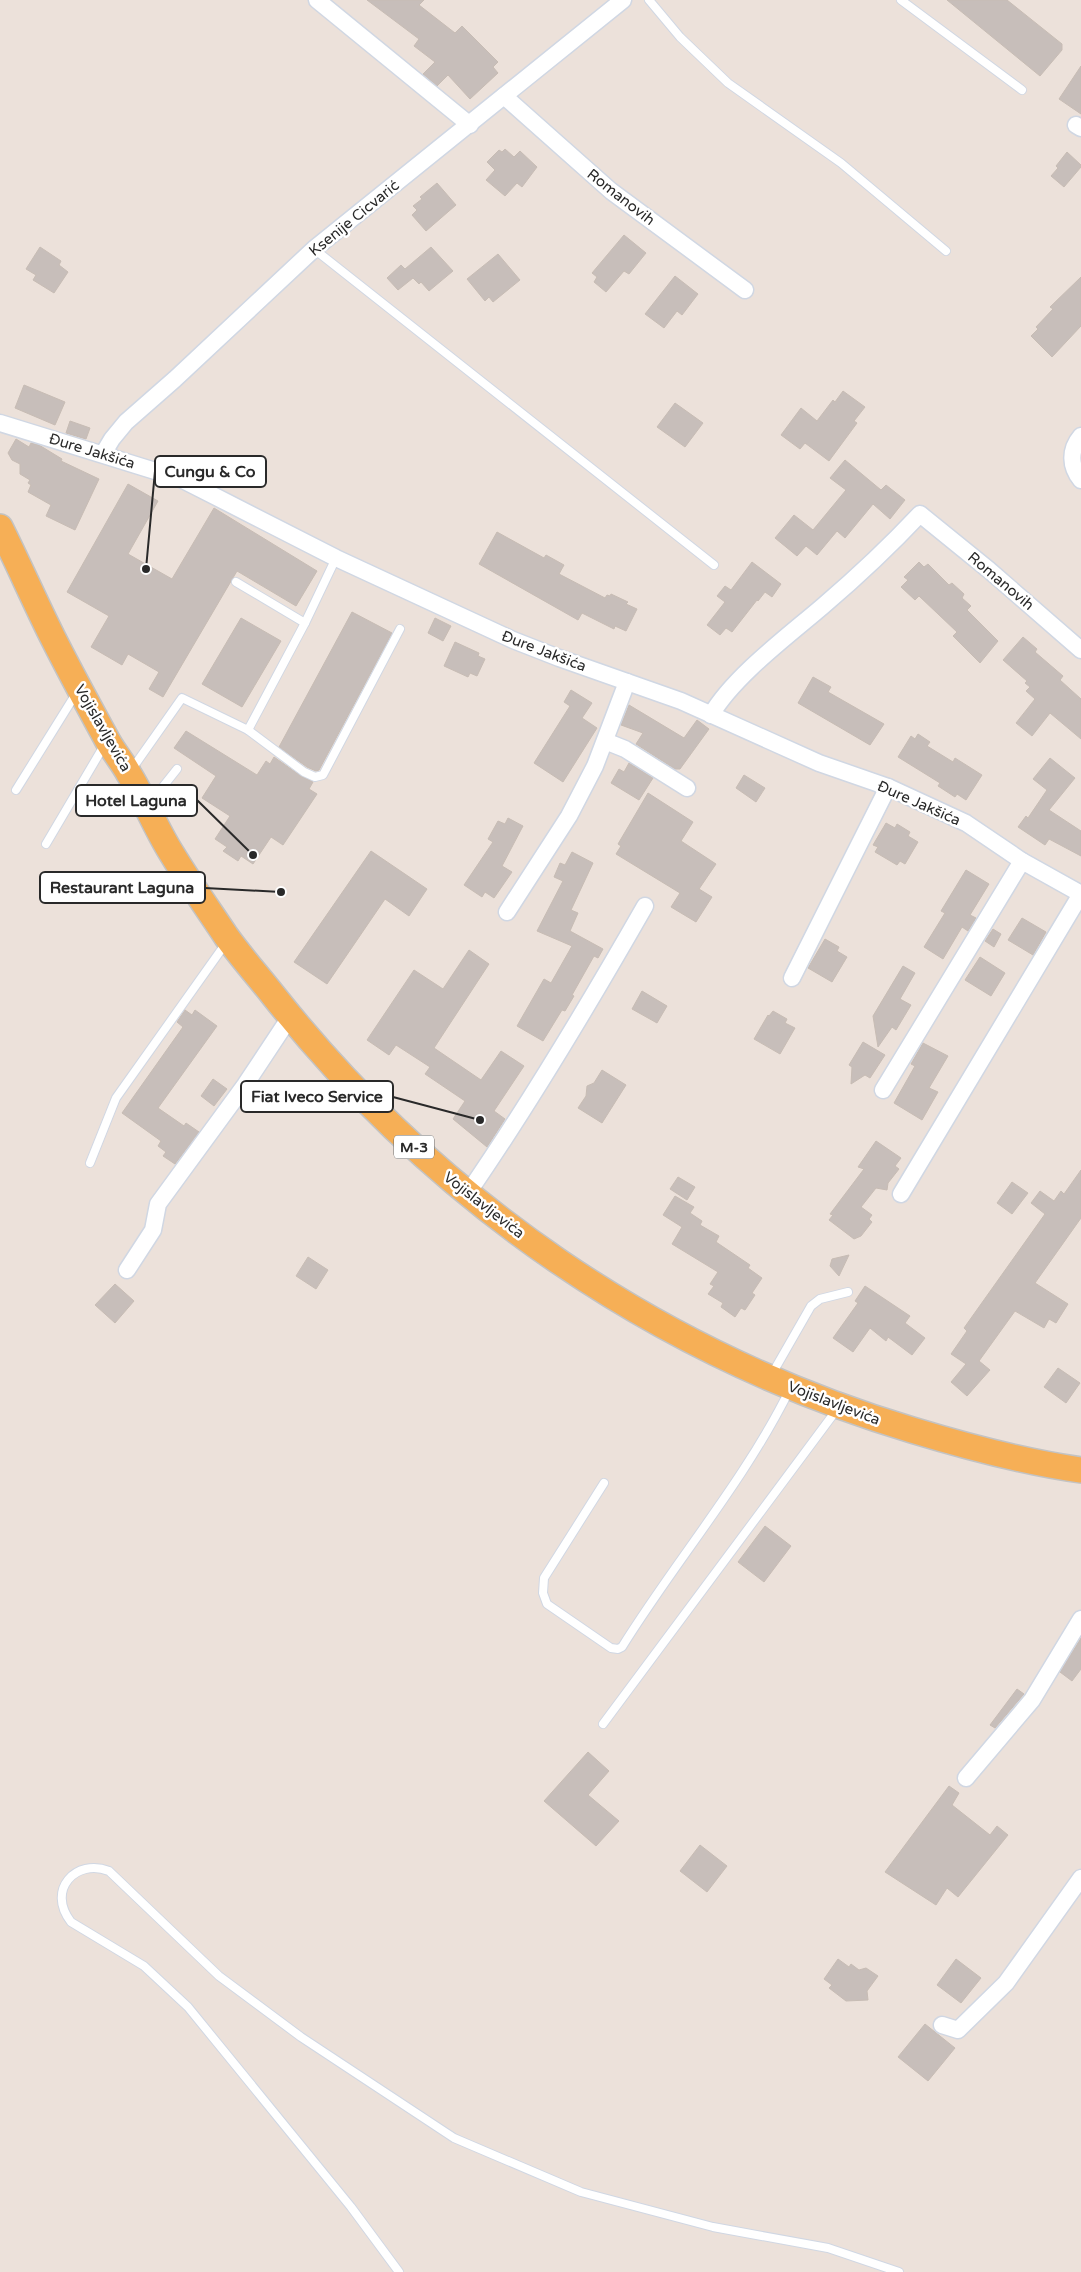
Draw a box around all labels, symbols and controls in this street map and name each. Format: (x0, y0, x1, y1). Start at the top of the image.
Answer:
street label: Romanovih (584, 165, 658, 229)
street label: Ksenije Cicvarić (305, 176, 403, 260)
street label: Đure Jakšića (47, 429, 137, 473)
callout: Cungu & Co (155, 456, 266, 487)
text: Cungu & Co (165, 462, 256, 482)
street label: Romanovih (964, 548, 1038, 614)
street label: Đure Jakšića (499, 627, 589, 675)
street label: Vojislavljevića (71, 681, 135, 775)
street label: Đure Jakšića (875, 777, 963, 829)
callout: Hotel Laguna (76, 785, 197, 816)
text: Hotel Laguna (85, 791, 187, 811)
callout: Restaurant Laguna (40, 872, 205, 903)
text: Restaurant Laguna (50, 878, 194, 898)
callout: Fiat Iveco Service (241, 1081, 393, 1112)
text: Fiat Iveco Service (251, 1087, 383, 1107)
road number: M-3 (394, 1136, 434, 1158)
street label: Vojislavljevića (440, 1168, 528, 1242)
street label: Vojislavljevića (785, 1377, 883, 1429)

